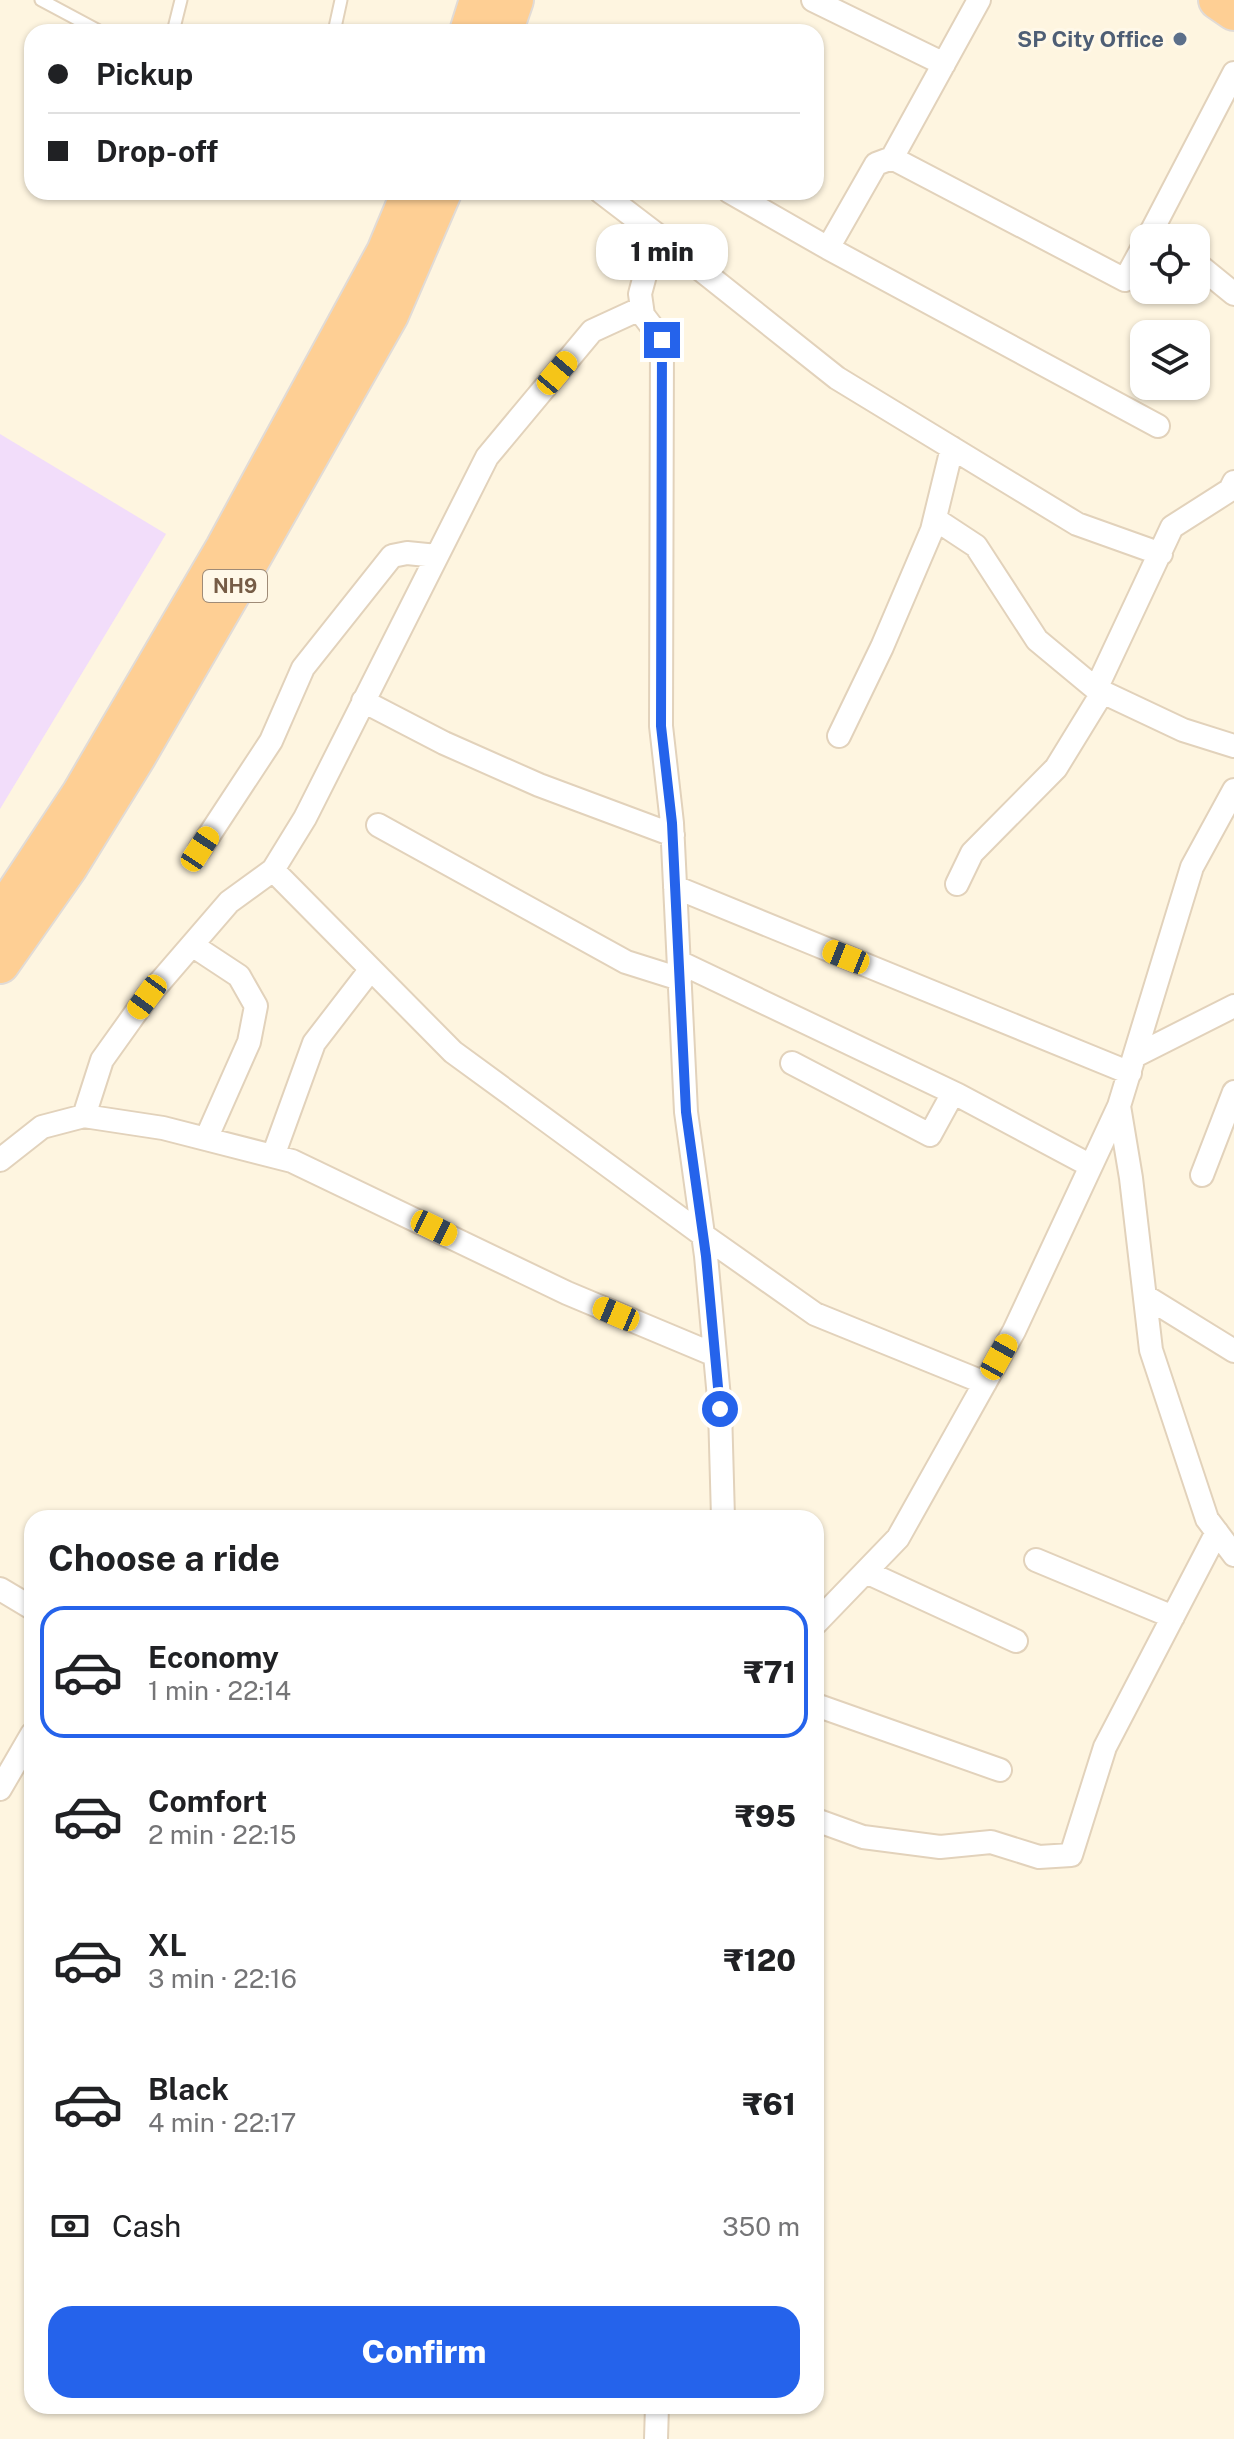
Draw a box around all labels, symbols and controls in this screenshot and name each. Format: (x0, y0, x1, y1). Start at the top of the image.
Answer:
place label: SP City Office (1017, 26, 1164, 52)
marker: SP City Office (1171, 30, 1189, 48)
text: Pickup (96, 56, 193, 92)
text: Drop-off (96, 133, 218, 169)
callout: 1 min (596, 224, 728, 280)
map controls (1130, 224, 1210, 400)
button: locate (1130, 224, 1210, 304)
text: 1 min (630, 236, 694, 267)
button: layers (1130, 320, 1210, 400)
route end (644, 322, 680, 358)
car (532, 347, 582, 399)
road number: NH9 (203, 570, 267, 602)
car (177, 822, 223, 876)
car (819, 937, 873, 977)
car (123, 971, 171, 1023)
car (407, 1207, 461, 1249)
car (589, 1294, 643, 1334)
car (977, 1330, 1021, 1384)
route start (702, 1391, 738, 1427)
text: Choose a ride (48, 1537, 280, 1579)
icon: car (52, 1636, 124, 1708)
text: Economy (148, 1639, 279, 1675)
text: ₹71 (743, 1654, 796, 1690)
text: 1 min · 22:14 (148, 1675, 291, 1706)
icon: car (52, 1780, 124, 1852)
text: Comfort (148, 1783, 267, 1819)
text: ₹95 (735, 1798, 796, 1834)
text: 2 min · 22:15 (148, 1819, 296, 1850)
icon: car (52, 1924, 124, 1996)
text: XL (148, 1927, 187, 1963)
text: ₹120 (723, 1942, 796, 1978)
text: 3 min · 22:16 (148, 1963, 297, 1994)
icon: car (52, 2068, 124, 2140)
text: Black (148, 2071, 229, 2107)
text: ₹61 (742, 2086, 796, 2122)
text: 4 min · 22:17 (148, 2107, 296, 2138)
icon: cash (48, 2204, 92, 2248)
text: Cash (112, 2208, 181, 2244)
text: 350 m (722, 2211, 800, 2242)
button: Confirm (48, 2306, 800, 2398)

